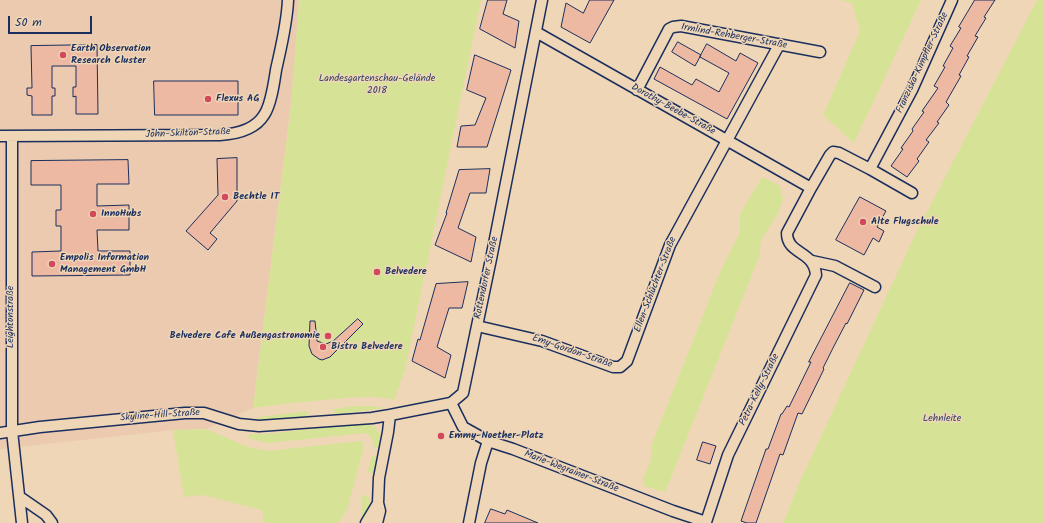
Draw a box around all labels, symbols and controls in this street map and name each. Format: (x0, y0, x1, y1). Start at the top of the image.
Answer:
scale bar (10, 8, 94, 34)
street label: Franziska-Kimpfler-Straße (894, 11, 952, 115)
text: 50 m (15, 13, 42, 32)
street label: Irmlind-Rehberger-Straße (680, 22, 788, 52)
place label: Earth Observation Research Cluster (71, 43, 151, 66)
marker: Earth Observation Research Cluster (58, 50, 68, 60)
park label: Landesgartenschau-Gelände 2018 (319, 73, 435, 96)
street label: Dorothy-Beebe-Straße (629, 82, 717, 138)
place label: Flexus AG (216, 93, 259, 105)
marker: Flexus AG (203, 94, 213, 104)
street label: John-Skilton-Straße (145, 127, 231, 141)
place label: Bechtle IT (233, 191, 279, 203)
marker: Bechtle IT (220, 192, 230, 202)
place label: InnoHubs (101, 208, 141, 220)
marker: InnoHubs (88, 209, 98, 219)
place label: Alte Flugschule (871, 216, 939, 228)
marker: Alte Flugschule (858, 217, 868, 227)
street label: Rottendorfer Straße (472, 236, 502, 320)
street label: Ellen-Schlüchter-Straße (632, 236, 680, 334)
place label: Empolis Information Management GmbH (60, 252, 149, 276)
marker: Empolis Information Management GmbH (47, 259, 57, 269)
place label: Belvedere (385, 266, 427, 278)
marker: Belvedere (372, 267, 382, 277)
street label: Leightonstraße (5, 286, 17, 348)
place label: Belvedere Cafe Außengastronomie (170, 330, 320, 342)
marker: Belvedere Cafe Außengastronomie (323, 331, 333, 341)
street label: Emy-Gordon-Straße (530, 333, 614, 371)
place label: Bistro Belvedere (331, 341, 403, 353)
marker: Bistro Belvedere (318, 342, 328, 352)
street label: Petra-Kelly-Straße (737, 352, 783, 428)
street label: Skyline-Hill-Straße (120, 407, 200, 425)
park label: Lehnleite (923, 413, 961, 425)
place label: Emmy-Noether-Platz (449, 430, 544, 442)
marker: Emmy-Noether-Platz (436, 431, 446, 441)
street label: Marie-Wegrainer-Straße (522, 448, 620, 496)

